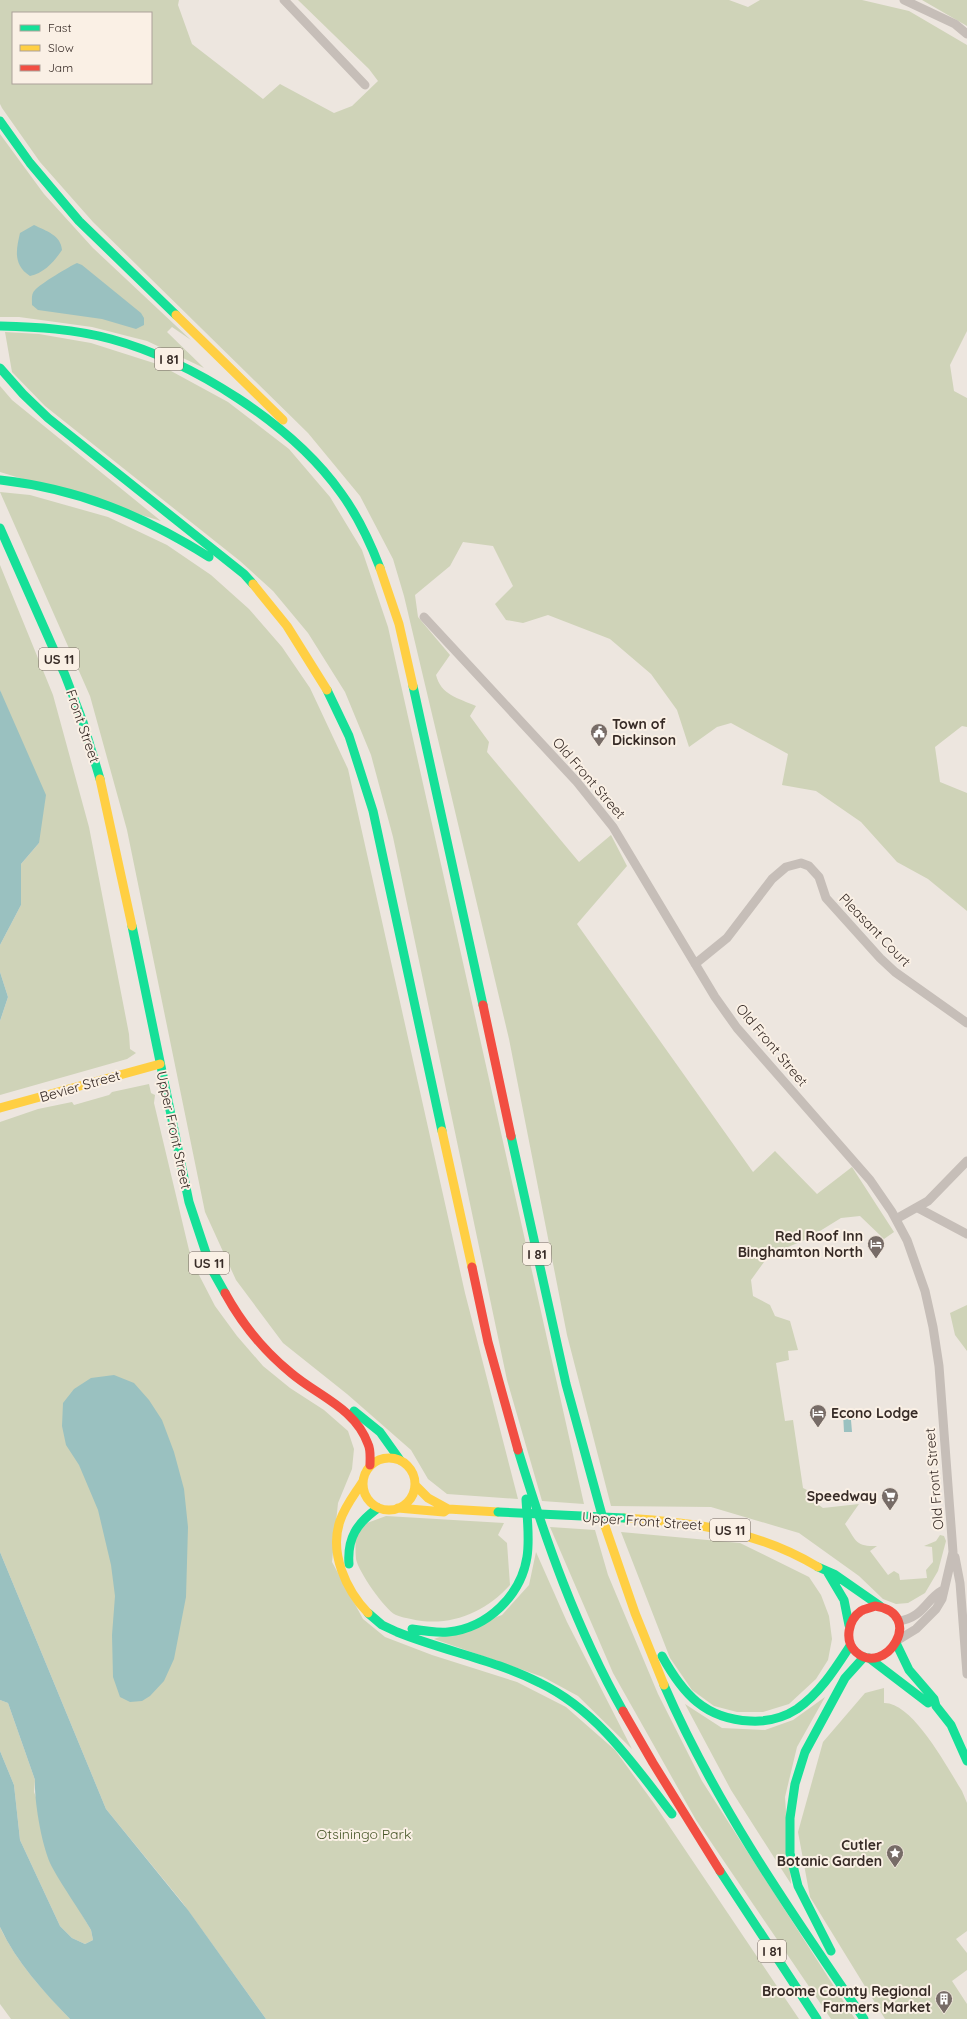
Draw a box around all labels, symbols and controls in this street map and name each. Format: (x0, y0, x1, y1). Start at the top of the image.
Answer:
legend (12, 12, 152, 84)
text: Fast (48, 20, 72, 35)
text: Slow (48, 40, 74, 55)
text: Jam (48, 60, 73, 75)
road number: I 81 (155, 348, 183, 370)
road number: US 11 (39, 648, 79, 670)
street label: Front Street (62, 687, 104, 765)
place label: Town of Dickinson (612, 715, 676, 749)
public building icon: Town of Dickinson (589, 722, 609, 747)
street label: Old Front Street (549, 733, 630, 823)
street label: Pleasant Court (835, 889, 915, 971)
street label: Old Front Street (732, 1000, 812, 1090)
street label: Bevier Street (38, 1066, 122, 1106)
street label: Upper Front Street (153, 1069, 195, 1191)
place label: Red Roof Inn Binghamton North (738, 1227, 863, 1261)
hotel icon: Red Roof Inn Binghamton North (866, 1234, 886, 1259)
road number: I 81 (523, 1243, 551, 1265)
road number: US 11 (189, 1252, 229, 1274)
hotel icon: Econo Lodge (808, 1403, 828, 1428)
place label: Econo Lodge (831, 1404, 918, 1422)
street label: Old Front Street (921, 1427, 947, 1531)
supermarket icon: Speedway (880, 1486, 900, 1511)
place label: Speedway (807, 1487, 877, 1505)
street label: Upper Front Street (581, 1508, 703, 1534)
road number: US 11 (710, 1519, 750, 1541)
park label: Otsiningo Park (317, 1825, 411, 1843)
place label: Cutler Botanic Garden (777, 1836, 882, 1870)
place icon: Cutler Botanic Garden (885, 1843, 905, 1868)
road number: I 81 (758, 1940, 786, 1962)
place label: Broome County Regional Farmers Market (762, 1982, 931, 2016)
building icon: Broome County Regional Farmers Market (934, 1989, 954, 2014)

